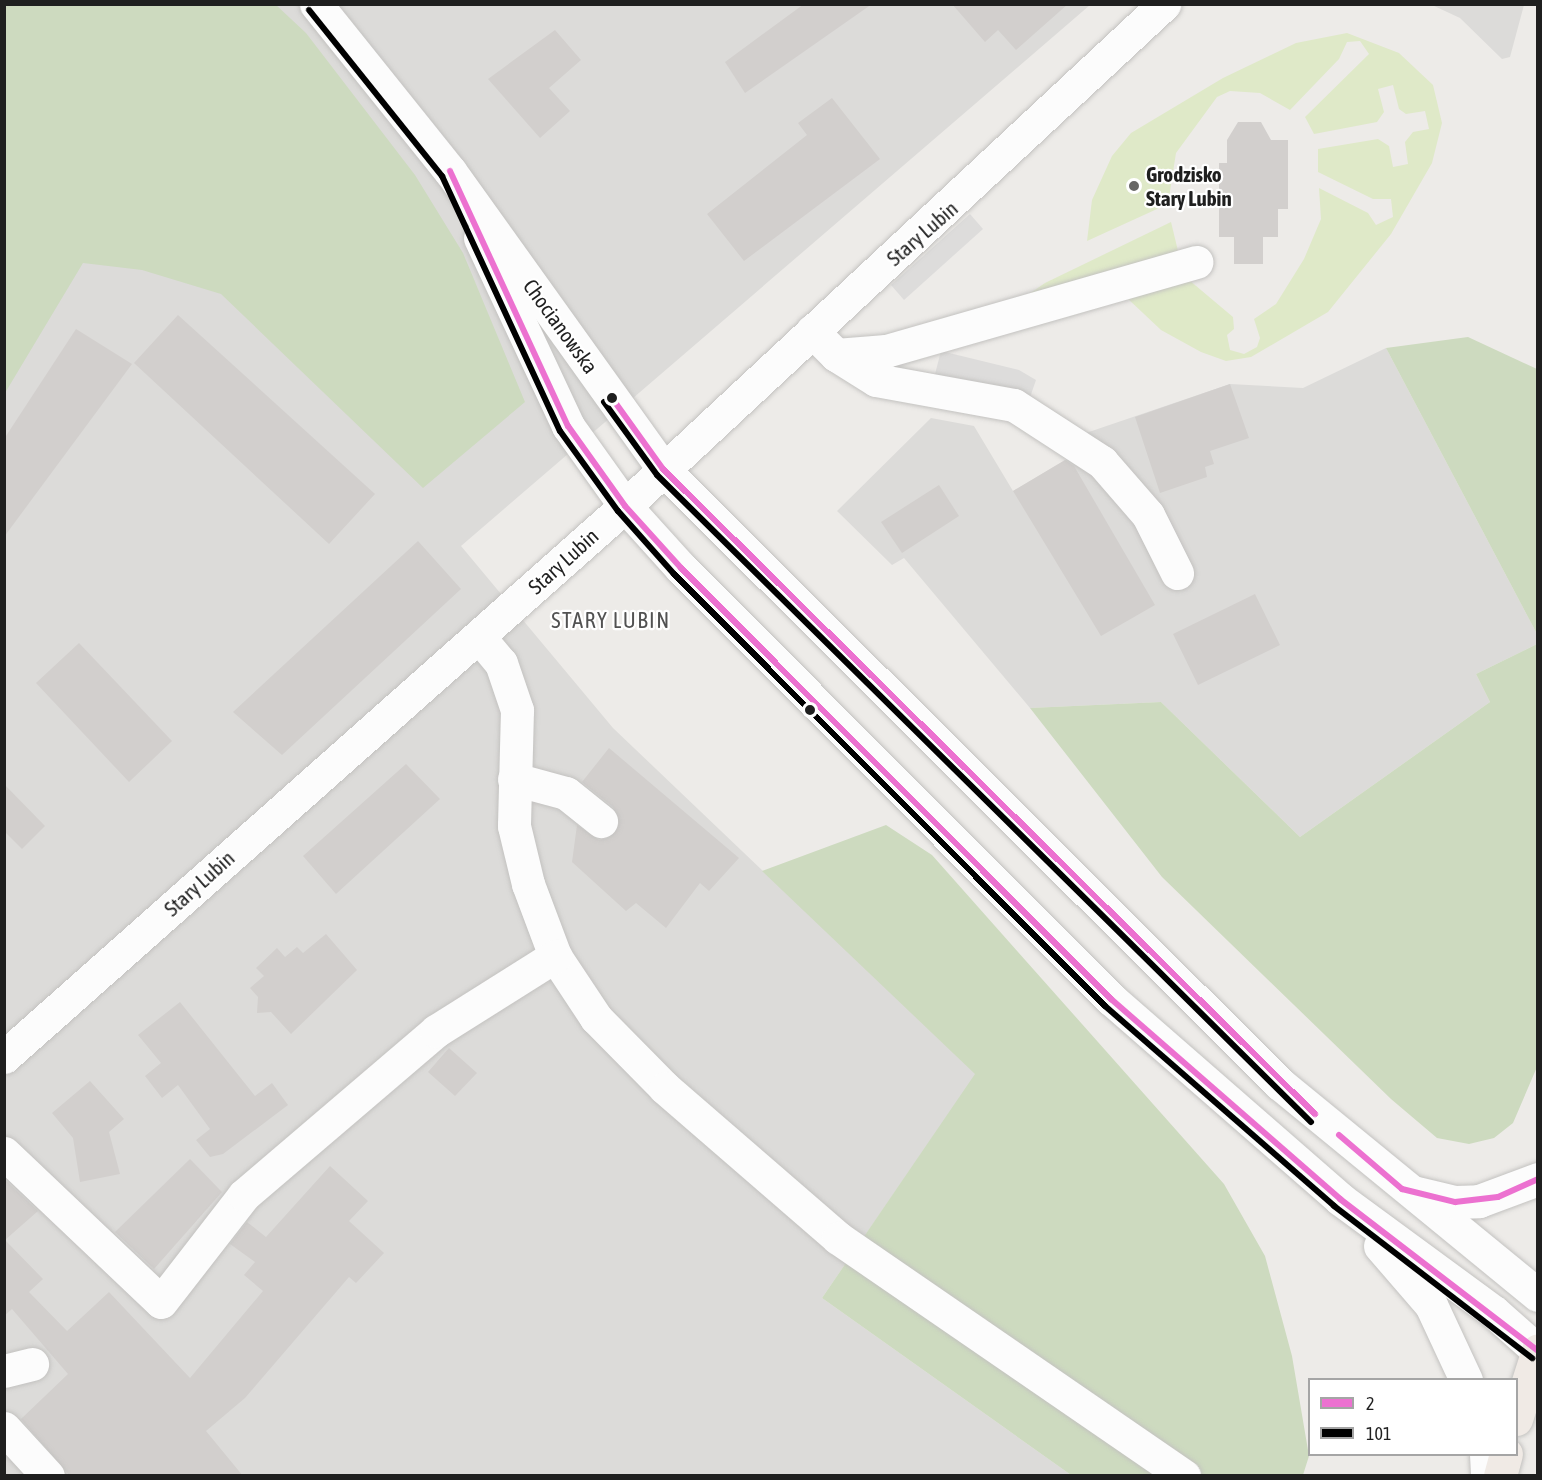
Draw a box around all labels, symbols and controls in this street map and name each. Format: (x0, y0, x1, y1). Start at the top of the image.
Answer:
place label: Grodzisko Stary Lubin (1146, 161, 1232, 211)
marker: Grodzisko Stary Lubin (1127, 179, 1141, 193)
street label: Stary Lubin (881, 195, 963, 271)
street label: Chocianowska (518, 274, 604, 378)
unlabelled marker (606, 392, 618, 404)
street label: Stary Lubin (523, 523, 603, 599)
district label: STARY LUBIN (551, 608, 671, 634)
unlabelled marker (804, 704, 816, 716)
street label: Stary Lubin (159, 845, 239, 921)
legend (1308, 1378, 1518, 1456)
text: 2 (1366, 1393, 1374, 1414)
text: 101 (1366, 1423, 1391, 1444)

